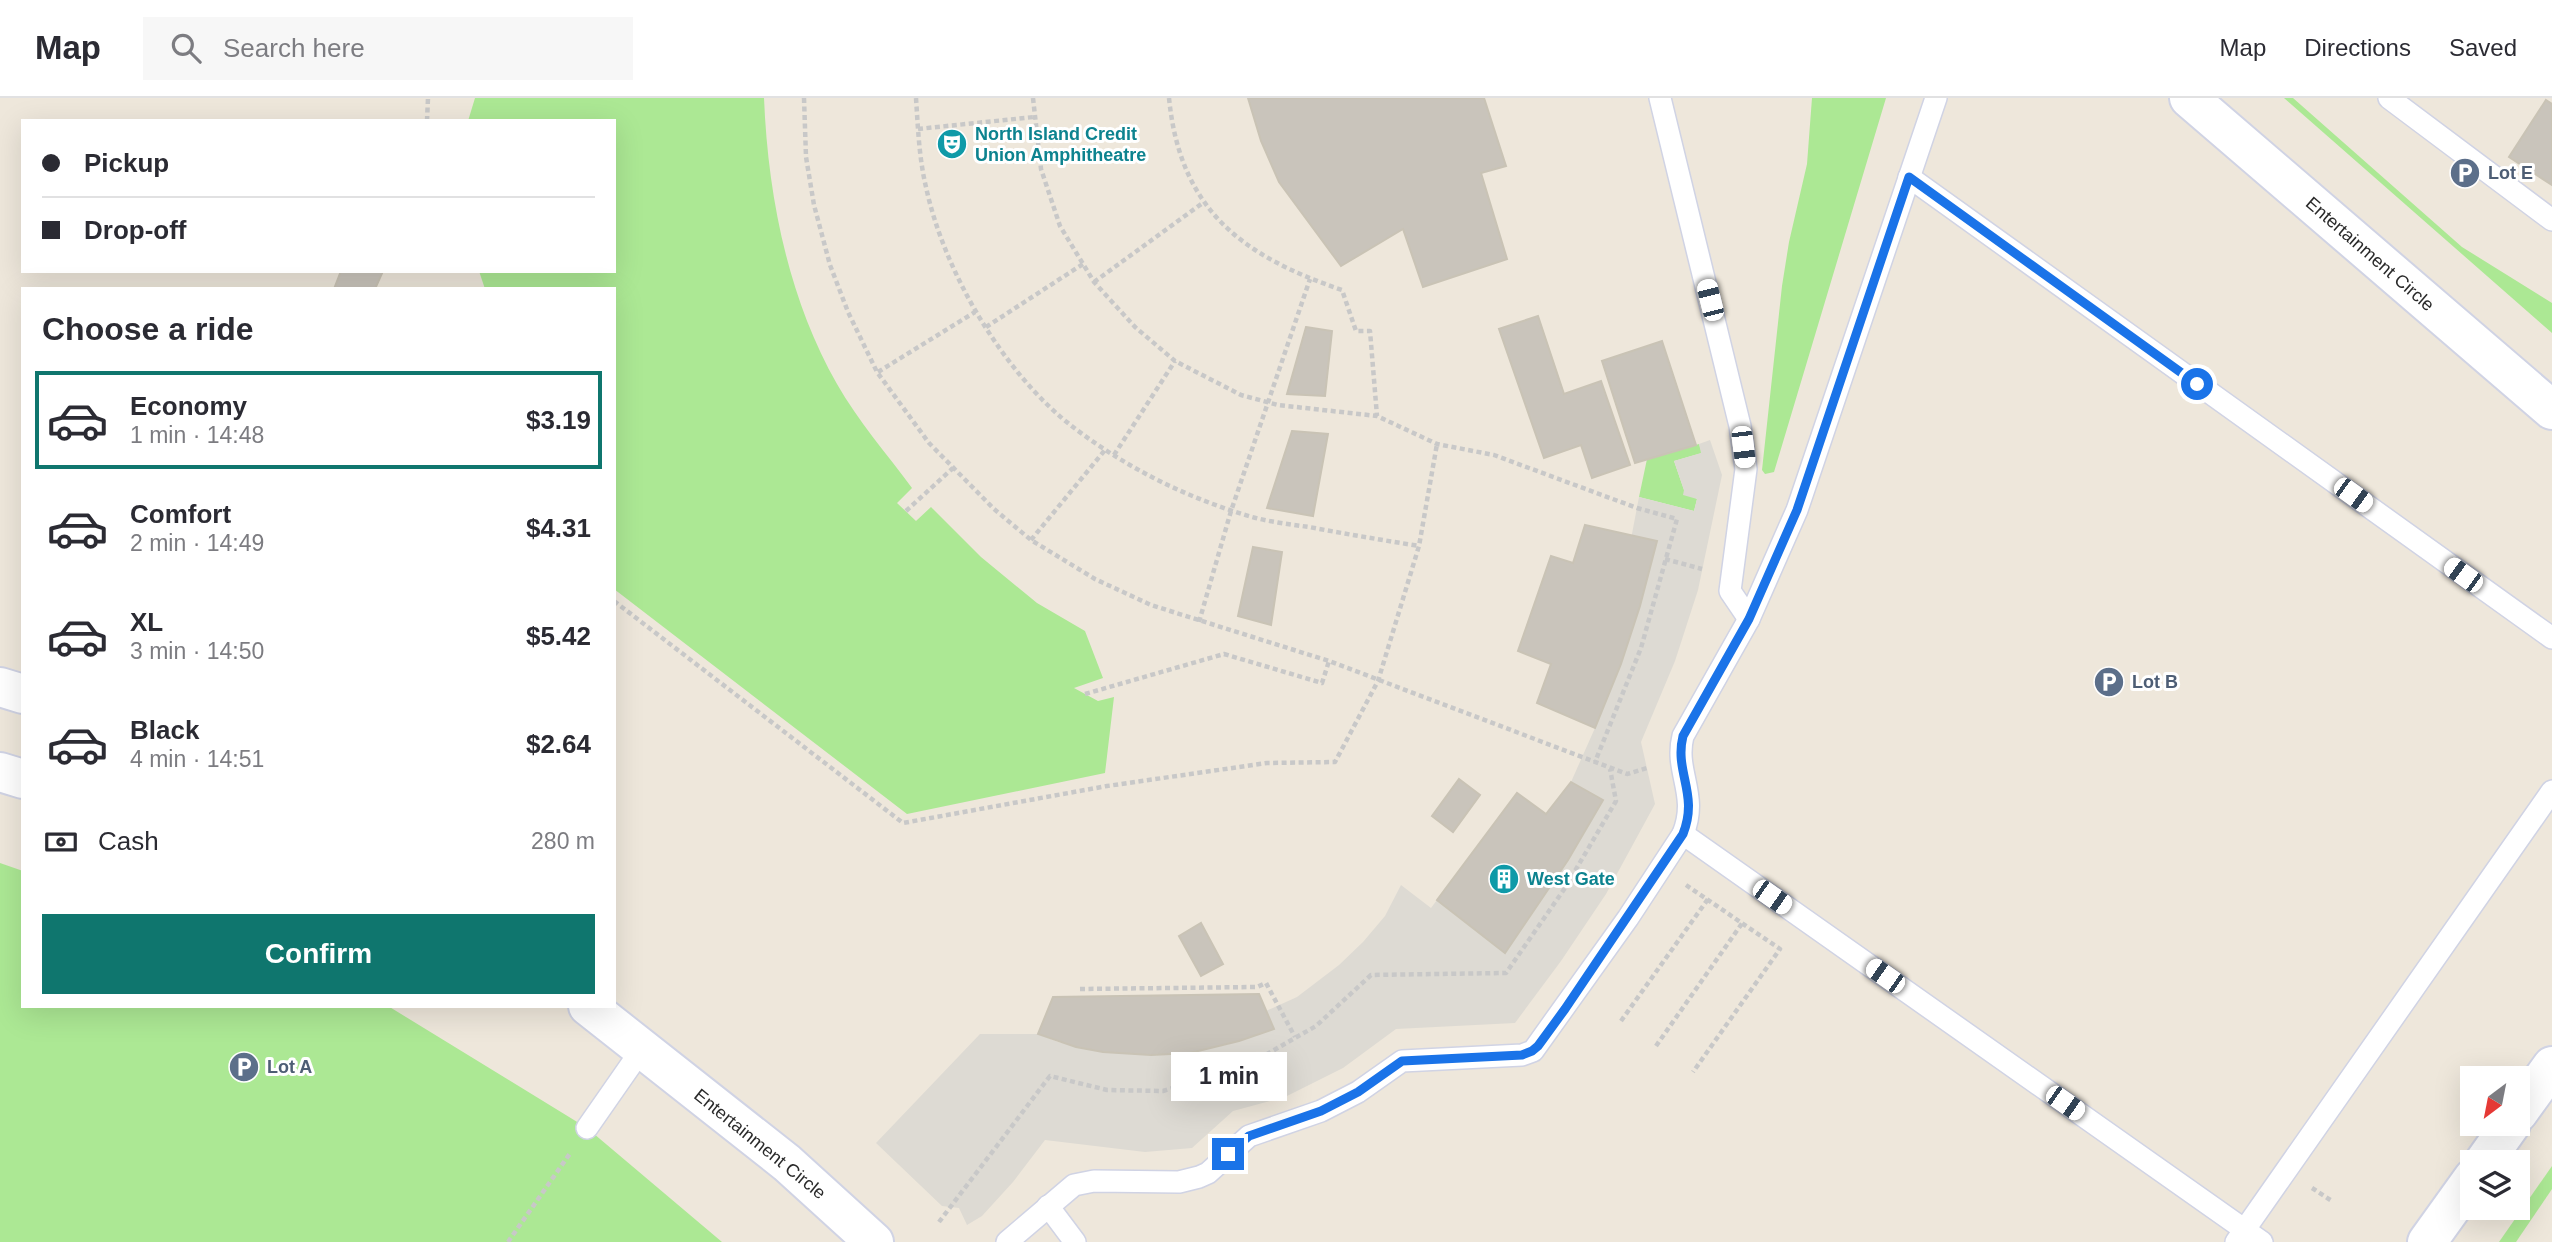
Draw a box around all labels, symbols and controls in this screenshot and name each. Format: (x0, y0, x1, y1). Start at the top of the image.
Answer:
search box (143, 17, 633, 80)
text: Map (35, 29, 101, 66)
icon: search (167, 29, 205, 67)
text: Search here (223, 33, 365, 63)
text: Map (2220, 34, 2266, 61)
text: Directions (2304, 34, 2411, 61)
text: Saved (2449, 34, 2517, 61)
place label: North Island Credit Union Amphitheatre (975, 124, 1146, 165)
theatre icon: North Island Credit Union Amphitheatre (935, 127, 969, 161)
text: Pickup (84, 148, 169, 178)
parking icon: Lot E (2448, 156, 2482, 190)
place label: Lot E (2488, 163, 2533, 183)
street label: Entertainment Circle (2302, 193, 2438, 315)
text: Drop-off (84, 215, 187, 245)
car (1695, 277, 1726, 323)
text: Choose a ride (42, 311, 254, 347)
route start (2181, 368, 2213, 400)
icon: car (46, 389, 109, 452)
text: Economy (130, 391, 247, 421)
text: $3.19 (526, 405, 591, 435)
text: 1 min · 14:48 (130, 422, 264, 448)
car (1731, 425, 1756, 469)
car (2330, 474, 2377, 516)
icon: car (46, 497, 109, 560)
text: Comfort (130, 499, 231, 529)
text: $4.31 (526, 513, 591, 543)
text: 2 min · 14:49 (130, 530, 264, 556)
car (2440, 554, 2487, 596)
icon: car (46, 605, 109, 668)
text: XL (130, 607, 163, 637)
text: $5.42 (526, 621, 591, 651)
text: 3 min · 14:50 (130, 638, 264, 664)
parking icon: Lot B (2092, 665, 2126, 699)
place label: Lot B (2132, 672, 2178, 692)
icon: car (46, 713, 109, 776)
text: Black (130, 715, 199, 745)
text: $2.64 (526, 729, 591, 759)
text: 4 min · 14:51 (130, 746, 264, 772)
icon: cash (42, 823, 80, 861)
text: Cash (98, 826, 159, 856)
text: 280 m (531, 828, 595, 854)
building icon: West Gate (1487, 862, 1521, 896)
place label: West Gate (1527, 869, 1615, 889)
car (1749, 876, 1796, 918)
button: Confirm (42, 914, 595, 994)
car (1862, 955, 1909, 997)
parking icon: Lot A (227, 1050, 261, 1084)
callout: 1 min (1170, 1052, 1286, 1102)
place label: Lot A (267, 1057, 312, 1077)
text: 1 min (1199, 1063, 1259, 1089)
north arrow (2460, 1066, 2530, 1136)
map controls (2460, 1066, 2530, 1220)
car (2042, 1082, 2089, 1124)
street label: Entertainment Circle (690, 1085, 830, 1203)
route end (1212, 1138, 1244, 1170)
button: layers (2460, 1150, 2530, 1220)

